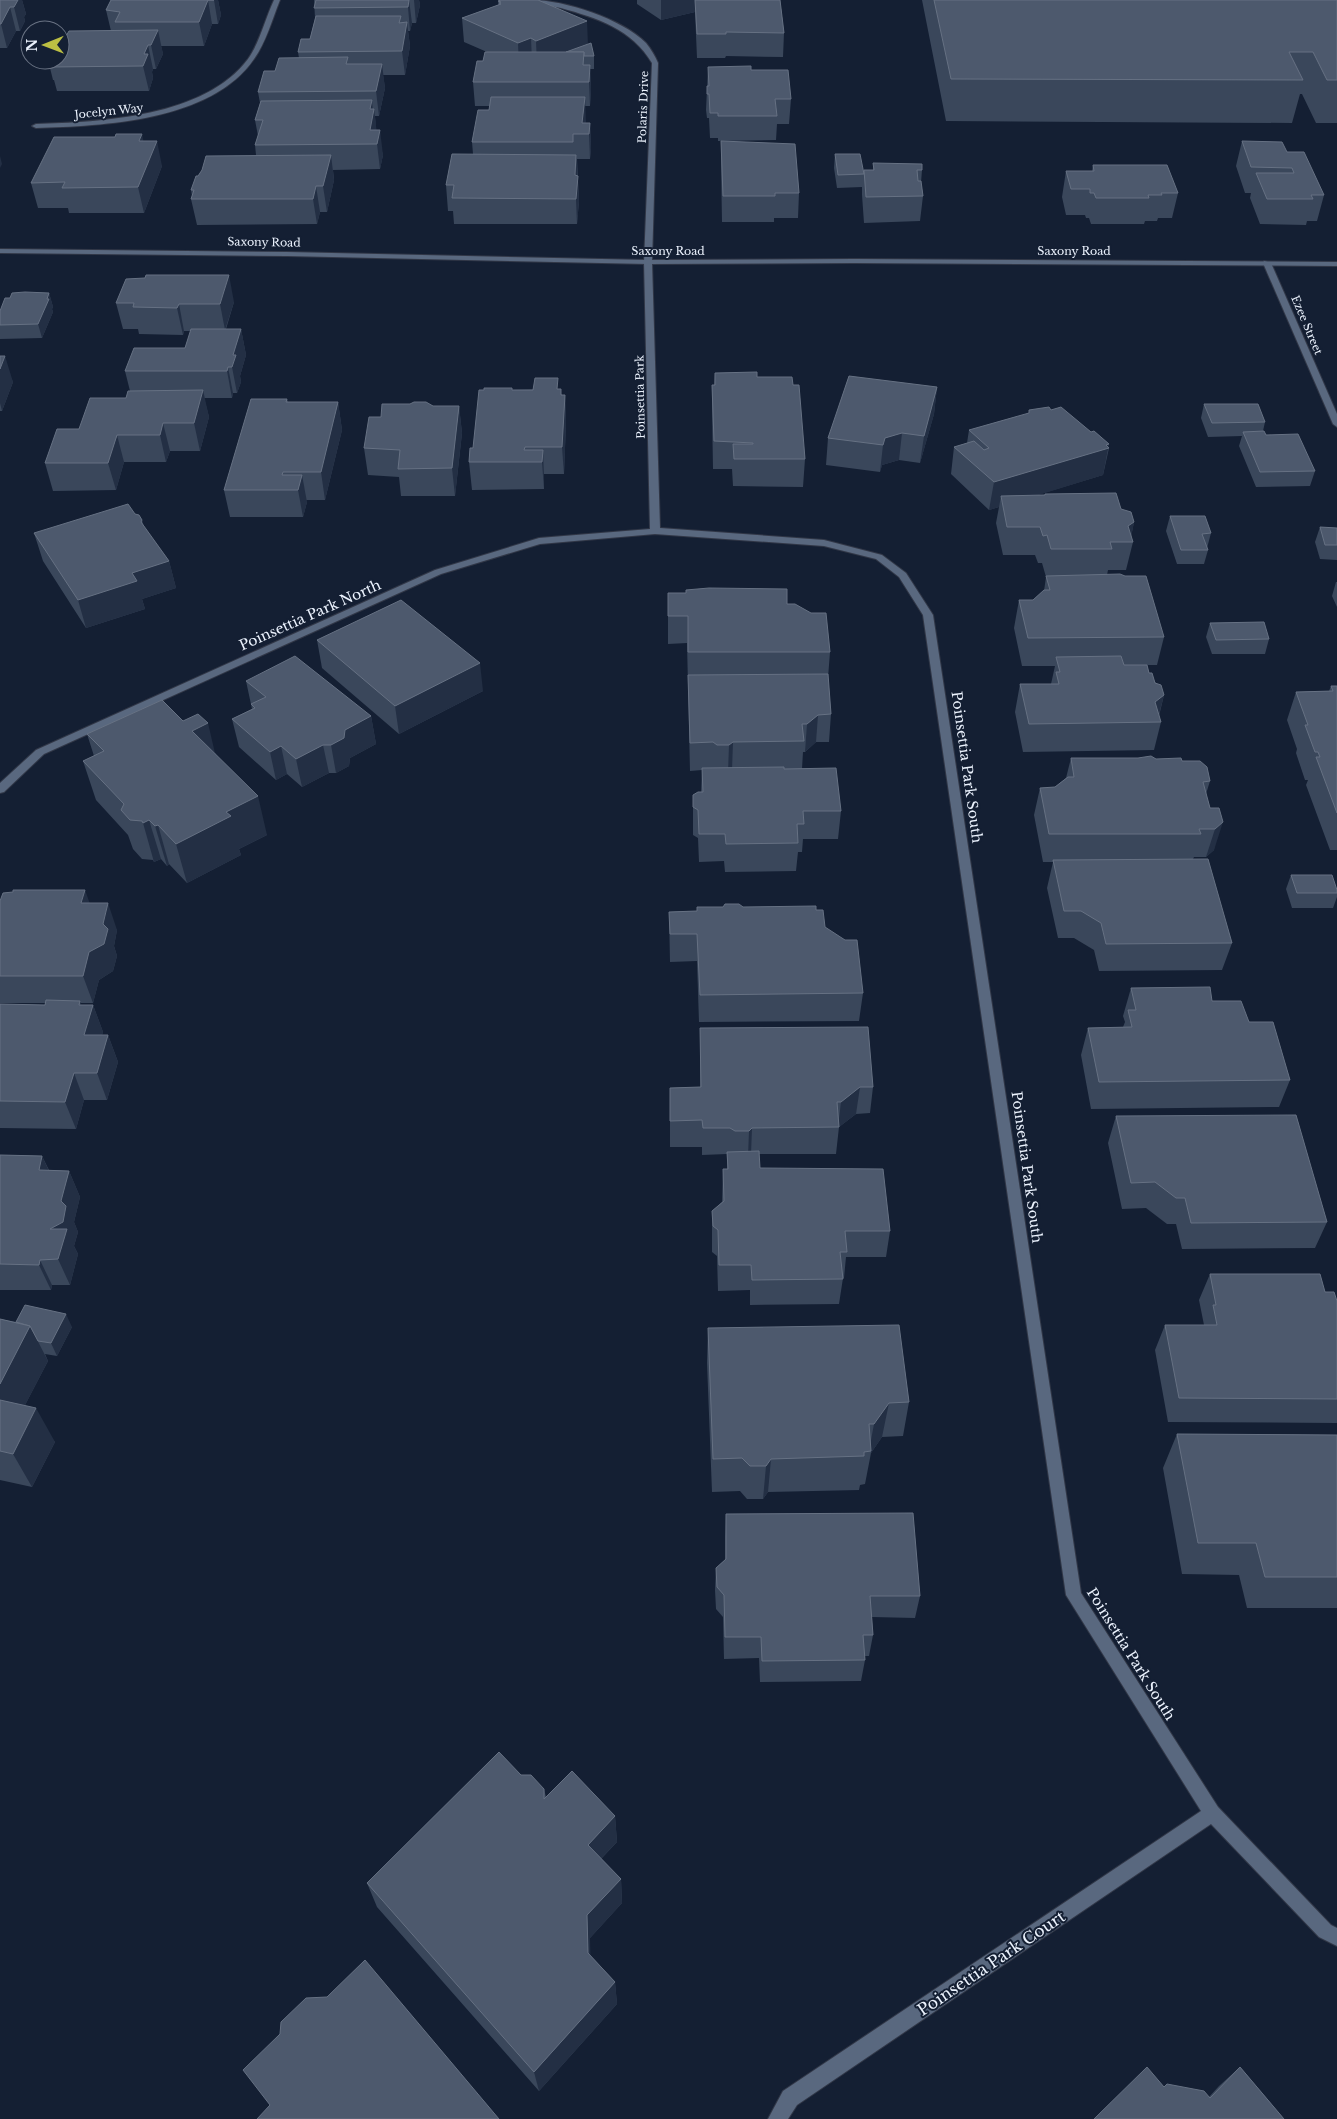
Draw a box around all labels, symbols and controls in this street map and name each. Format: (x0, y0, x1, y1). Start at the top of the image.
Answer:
north arrow (20, 20, 70, 70)
text: N (23, 38, 41, 52)
street label: Polaris Drive (635, 70, 651, 144)
street label: Jocelyn Way (72, 100, 144, 122)
street label: Saxony Road (227, 234, 301, 250)
street label: Saxony Road (631, 244, 705, 258)
street label: Saxony Road (1037, 244, 1111, 258)
street label: Ezee Street (1288, 293, 1326, 357)
street label: Poinsettia Park (632, 355, 648, 439)
street label: Poinsettia Park North (236, 575, 384, 654)
street label: Poinsettia Park South (947, 690, 987, 844)
street label: Poinsettia Park South (1007, 1090, 1047, 1244)
street label: Poinsettia Park South (1083, 1584, 1179, 1724)
street label: Poinsettia Park Court (913, 1906, 1069, 2020)

